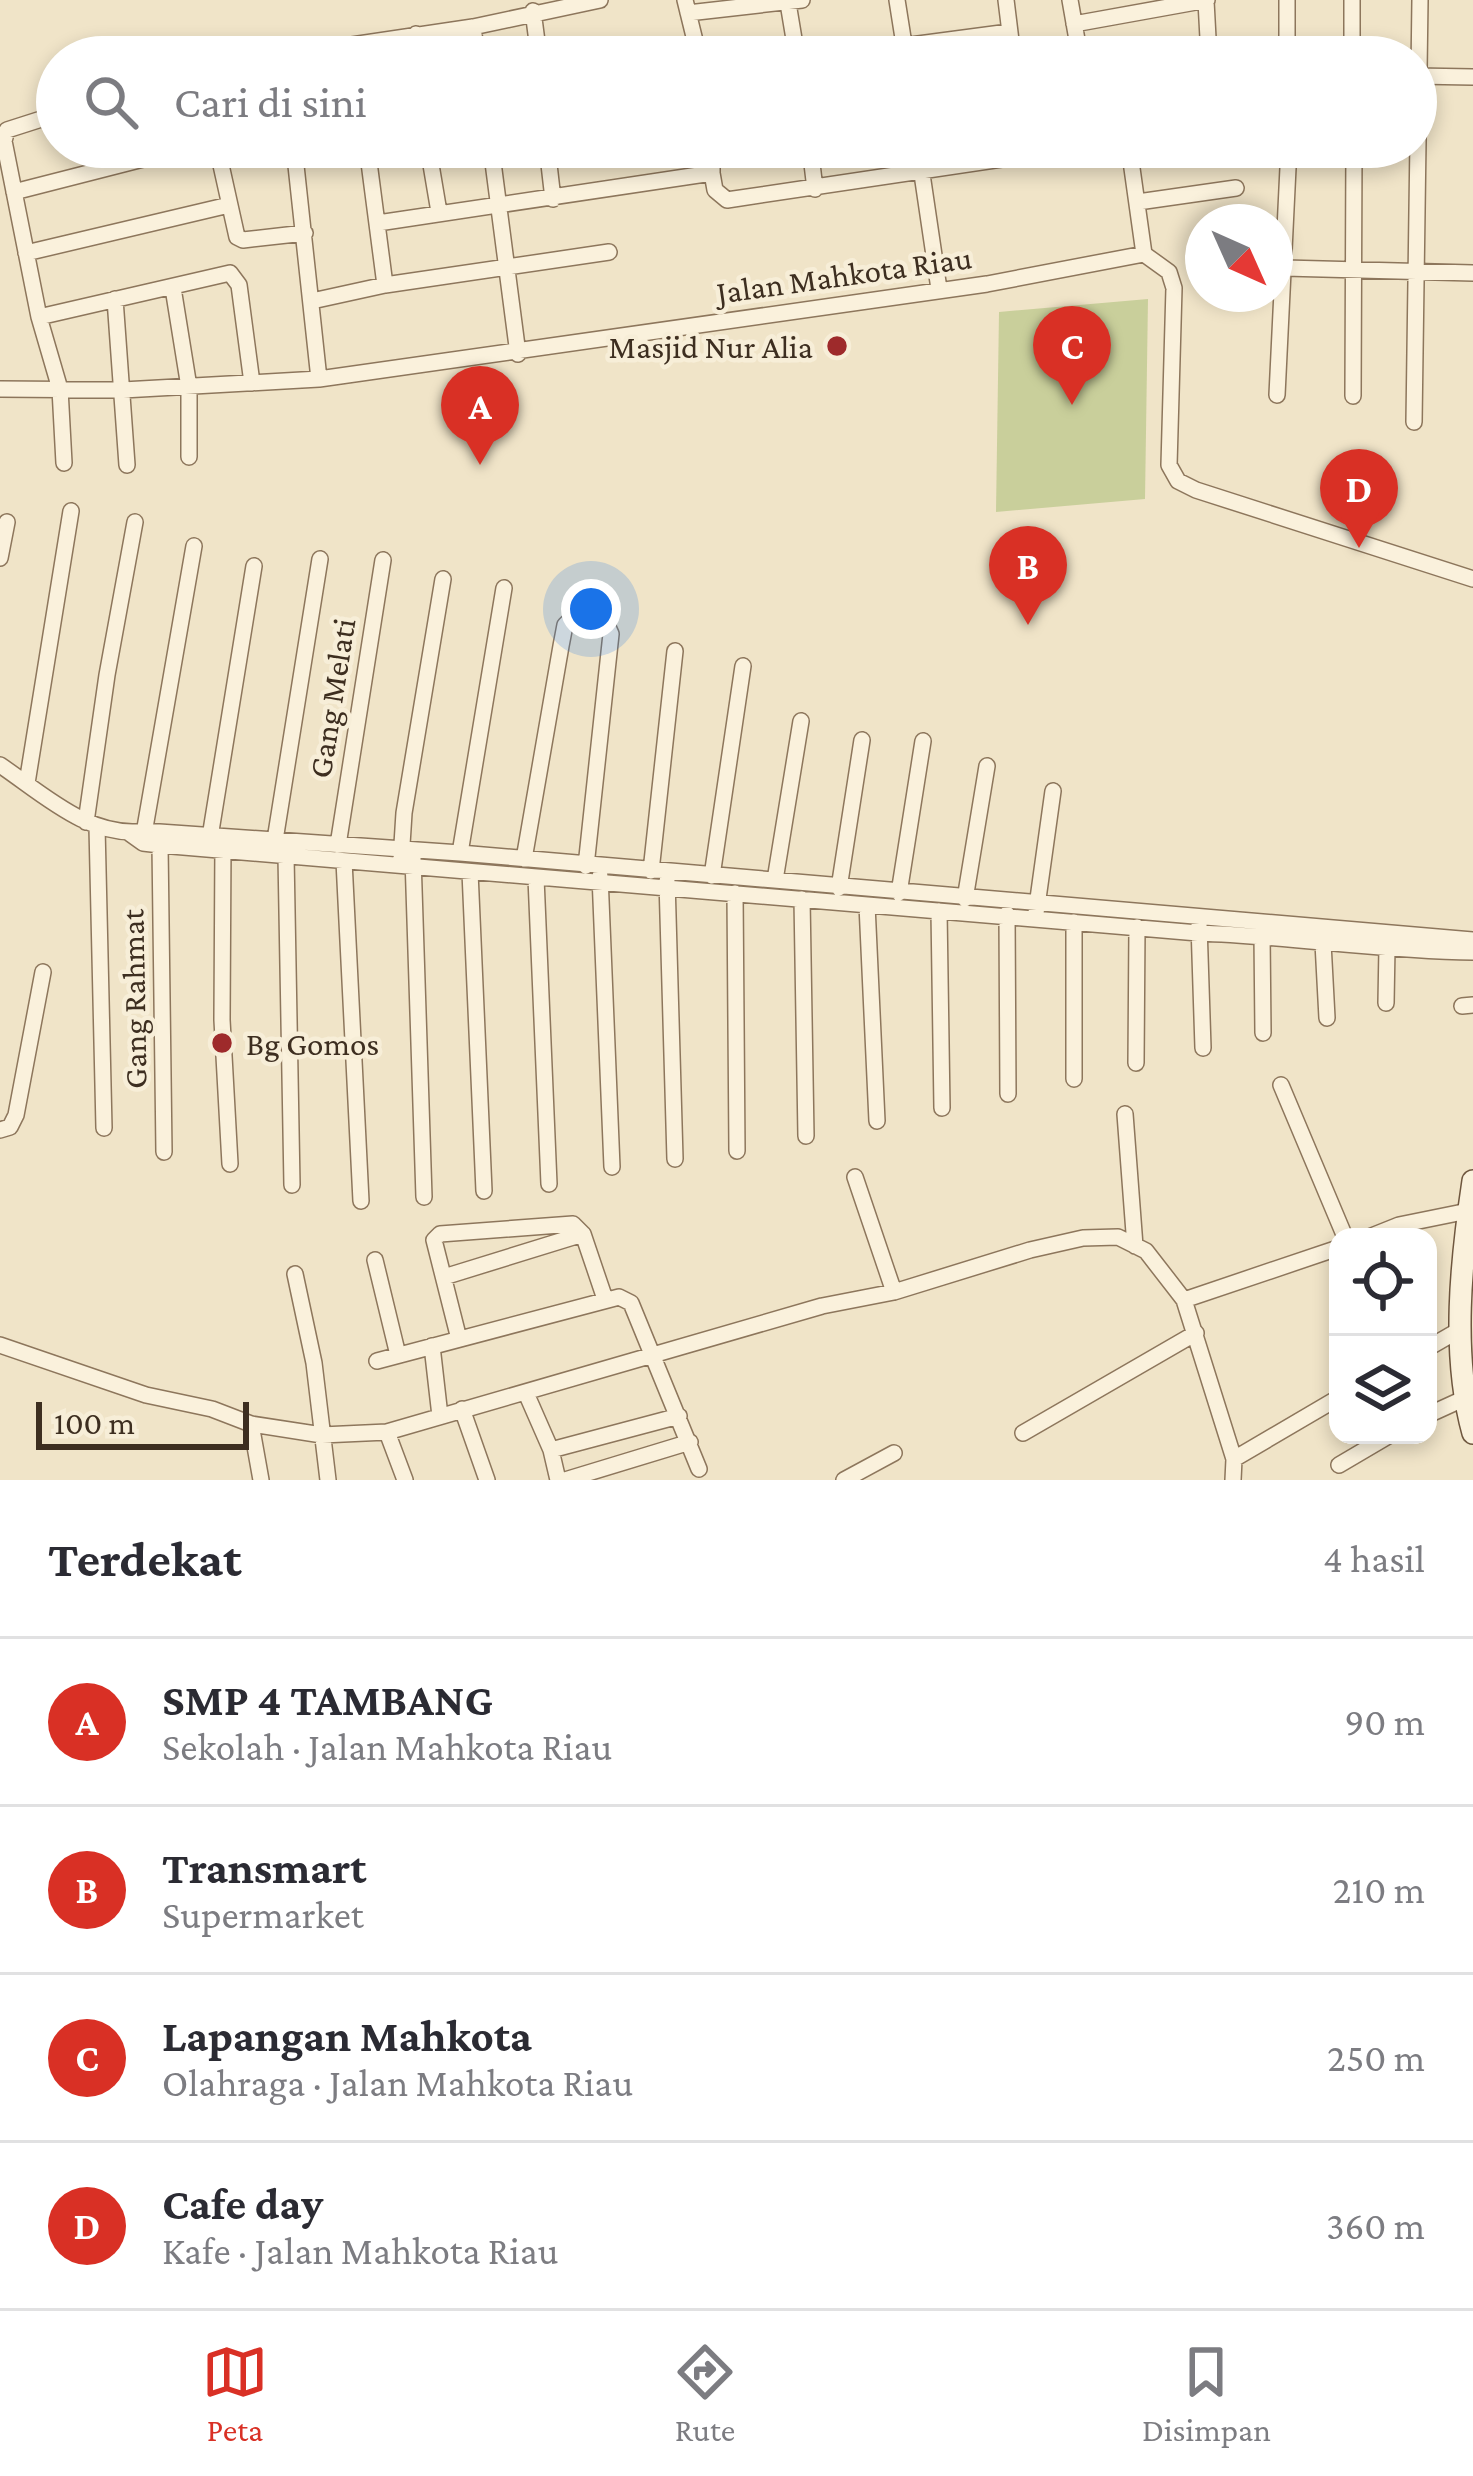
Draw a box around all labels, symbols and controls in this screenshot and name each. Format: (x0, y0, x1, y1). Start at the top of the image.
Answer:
search box (36, 36, 1437, 168)
icon: search (78, 69, 144, 135)
text: Cari di sini (174, 77, 367, 127)
north arrow (1185, 204, 1293, 312)
street label: Jalan Mahkota Riau (711, 238, 974, 311)
pin: C (1033, 306, 1111, 405)
place label: Masjid Nur Alia (609, 328, 813, 365)
marker: Masjid Nur Alia (824, 333, 850, 359)
pin: A (441, 366, 519, 465)
pin: D (1320, 449, 1398, 548)
pin: B (989, 526, 1067, 625)
your location (561, 579, 621, 639)
street label: Gang Melati (301, 615, 362, 781)
street label: Gang Rahmat (113, 908, 154, 1089)
place label: Bg Gomos (246, 1025, 379, 1062)
marker: Bg Gomos (209, 1030, 235, 1056)
map controls (1329, 1228, 1437, 1444)
button: locate (1329, 1228, 1437, 1336)
button: layers (1329, 1336, 1437, 1444)
scale bar (36, 1396, 249, 1449)
text: 100 m (54, 1404, 135, 1441)
text: Terdekat (48, 1530, 242, 1587)
text: 4 hasil (1323, 1537, 1425, 1580)
text: SMP 4 TAMBANG (162, 1675, 494, 1725)
text: A (75, 1700, 99, 1743)
text: 90 m (1344, 1700, 1425, 1743)
text: Sekolah · Jalan Mahkota Riau (162, 1725, 612, 1768)
text: Transmart (162, 1843, 366, 1893)
text: B (76, 1868, 98, 1911)
text: 210 m (1333, 1868, 1425, 1911)
text: Supermarket (162, 1893, 364, 1936)
text: Lapangan Mahkota (162, 2011, 532, 2061)
text: C (75, 2036, 99, 2079)
text: 250 m (1327, 2036, 1425, 2079)
text: Olahraga · Jalan Mahkota Riau (162, 2061, 633, 2104)
text: Cafe day (162, 2179, 323, 2229)
text: D (74, 2204, 100, 2247)
text: 360 m (1326, 2204, 1425, 2247)
text: Kafe · Jalan Mahkota Riau (162, 2229, 558, 2272)
tab: Peta (202, 2339, 268, 2448)
tab: Rute (672, 2339, 738, 2448)
tab: Disimpan (1142, 2339, 1271, 2448)

